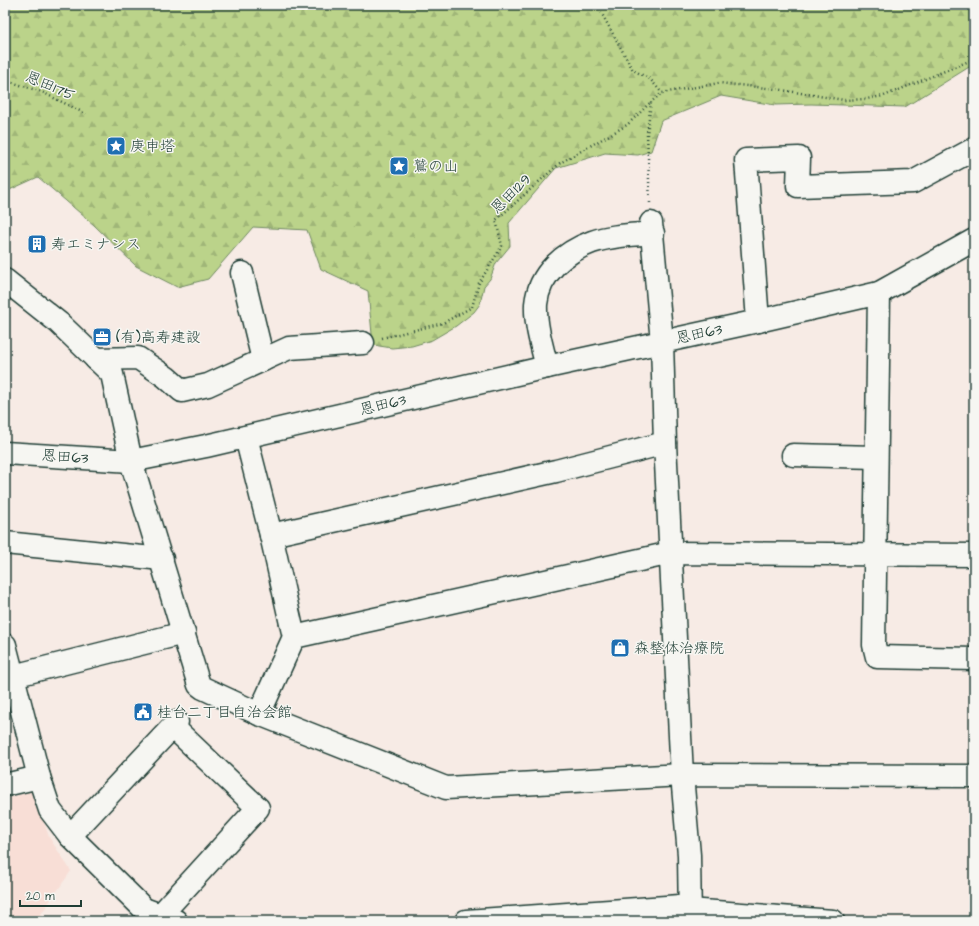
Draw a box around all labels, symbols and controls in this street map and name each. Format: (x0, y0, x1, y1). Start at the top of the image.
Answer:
street label: 恩田175 (22, 66, 78, 106)
place icon: 庚申塔 (105, 135, 127, 157)
place label: 庚申塔 (130, 136, 175, 157)
place icon: 鷲の山 (388, 155, 410, 177)
place label: 鷲の山 (413, 156, 458, 177)
street label: 恩田129 (486, 169, 536, 219)
building icon: 寿エミナンス (26, 233, 48, 255)
place label: 寿エミナンス (51, 234, 141, 255)
street label: 恩田63 (674, 319, 725, 349)
office icon: (有)高寿建設 (91, 326, 113, 348)
place label: (有)高寿建設 (116, 327, 201, 348)
street label: 恩田63 (358, 389, 409, 421)
street label: 恩田63 (41, 445, 90, 469)
shop icon: 森整体治療院 (609, 637, 631, 659)
place label: 森整体治療院 (634, 638, 724, 659)
public building icon: 桂台二丁目自治会館 (132, 701, 154, 723)
place label: 桂台二丁目自治会館 (157, 702, 292, 723)
scale bar (20, 882, 81, 908)
text: 20 m (26, 888, 55, 905)

